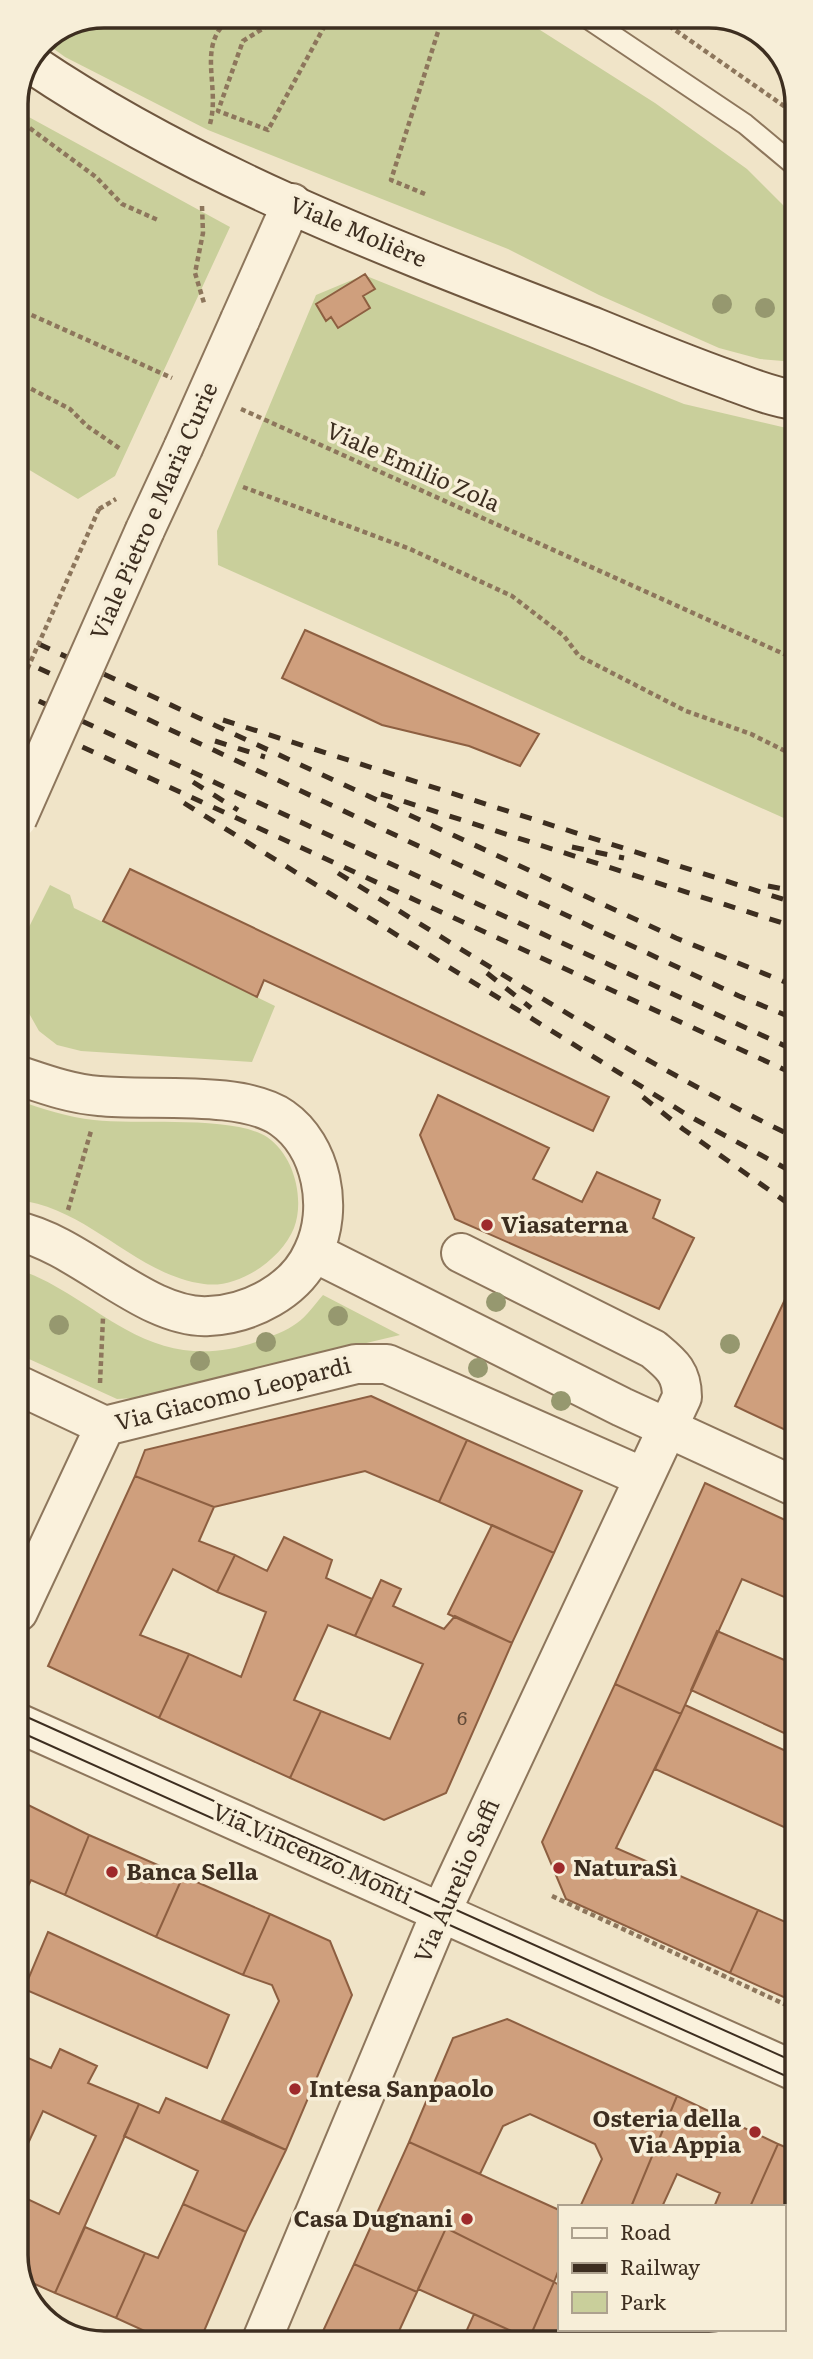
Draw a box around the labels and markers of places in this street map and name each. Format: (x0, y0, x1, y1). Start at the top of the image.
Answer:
place label: Viasaterna (501, 1206, 629, 1240)
marker: Viasaterna (479, 1217, 495, 1233)
place label: NaturaSì (573, 1849, 678, 1883)
place label: Banca Sella (126, 1853, 259, 1887)
marker: NaturaSì (551, 1860, 567, 1876)
marker: Banca Sella (104, 1864, 120, 1880)
place label: Intesa Sanpaolo (309, 2070, 494, 2104)
marker: Intesa Sanpaolo (287, 2081, 303, 2097)
place label: Osteria della Via Appia (593, 2100, 742, 2160)
marker: Osteria della Via Appia (747, 2124, 763, 2140)
place label: Casa Dugnani (294, 2200, 453, 2234)
marker: Casa Dugnani (459, 2211, 475, 2227)

